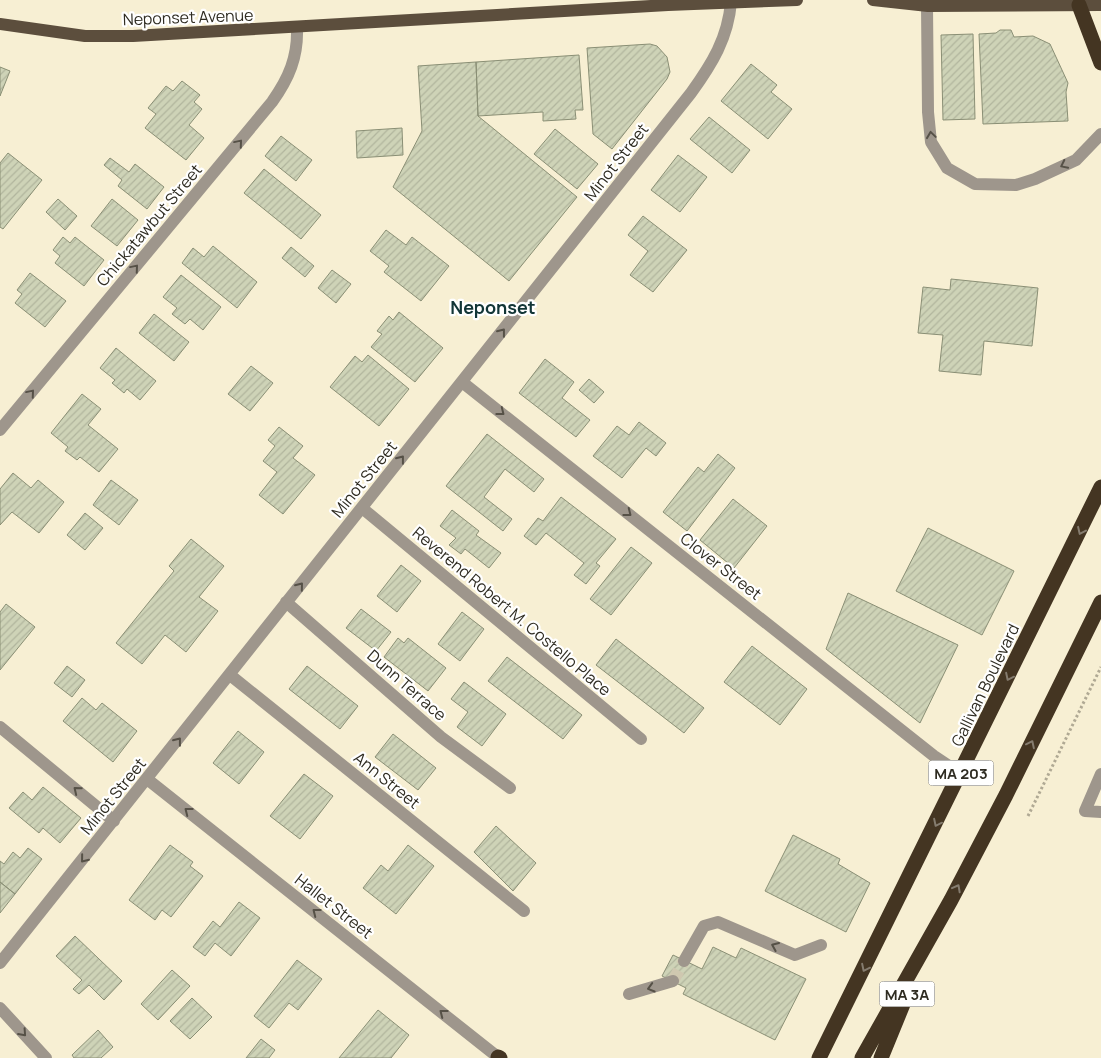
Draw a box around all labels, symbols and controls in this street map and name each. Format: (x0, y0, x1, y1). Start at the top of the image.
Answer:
street label: Neponset Avenue (122, 4, 254, 30)
street label: Minot Street (579, 119, 653, 205)
one-way arrow (926, 131, 937, 139)
one-way arrow (233, 139, 242, 148)
street label: Chickatawbut Street (91, 159, 207, 291)
one-way arrow (1060, 159, 1069, 169)
one-way arrow (129, 265, 137, 274)
district label: Neponset (450, 295, 536, 319)
one-way arrow (497, 328, 506, 337)
one-way arrow (26, 390, 34, 399)
one-way arrow (495, 406, 504, 415)
street label: Minot Street (326, 436, 402, 522)
one-way arrow (396, 456, 404, 465)
one-way arrow (622, 507, 632, 516)
street label: Reverend Robert M. Costello Place (408, 521, 616, 701)
one-way arrow (1076, 526, 1087, 535)
street label: Clover Street (676, 527, 766, 605)
one-way arrow (294, 583, 302, 592)
street label: Gallivan Boulevard (946, 620, 1024, 750)
street label: Dunn Terrace (363, 645, 451, 725)
one-way arrow (1005, 672, 1015, 681)
one-way arrow (172, 738, 180, 747)
one-way arrow (1025, 740, 1036, 749)
street label: Ann Street (349, 746, 425, 814)
street label: Minot Street (75, 753, 151, 839)
road number: MA 203 (928, 760, 994, 786)
one-way arrow (74, 787, 83, 795)
one-way arrow (185, 809, 194, 817)
one-way arrow (933, 817, 943, 826)
one-way arrow (81, 853, 90, 862)
street label: Hallet Street (290, 869, 378, 943)
one-way arrow (951, 885, 961, 894)
one-way arrow (312, 909, 321, 918)
one-way arrow (772, 942, 780, 952)
one-way arrow (861, 963, 871, 972)
one-way arrow (647, 982, 656, 992)
road number: MA 3A (880, 982, 934, 1006)
one-way arrow (439, 1010, 449, 1019)
one-way arrow (17, 1027, 26, 1036)

